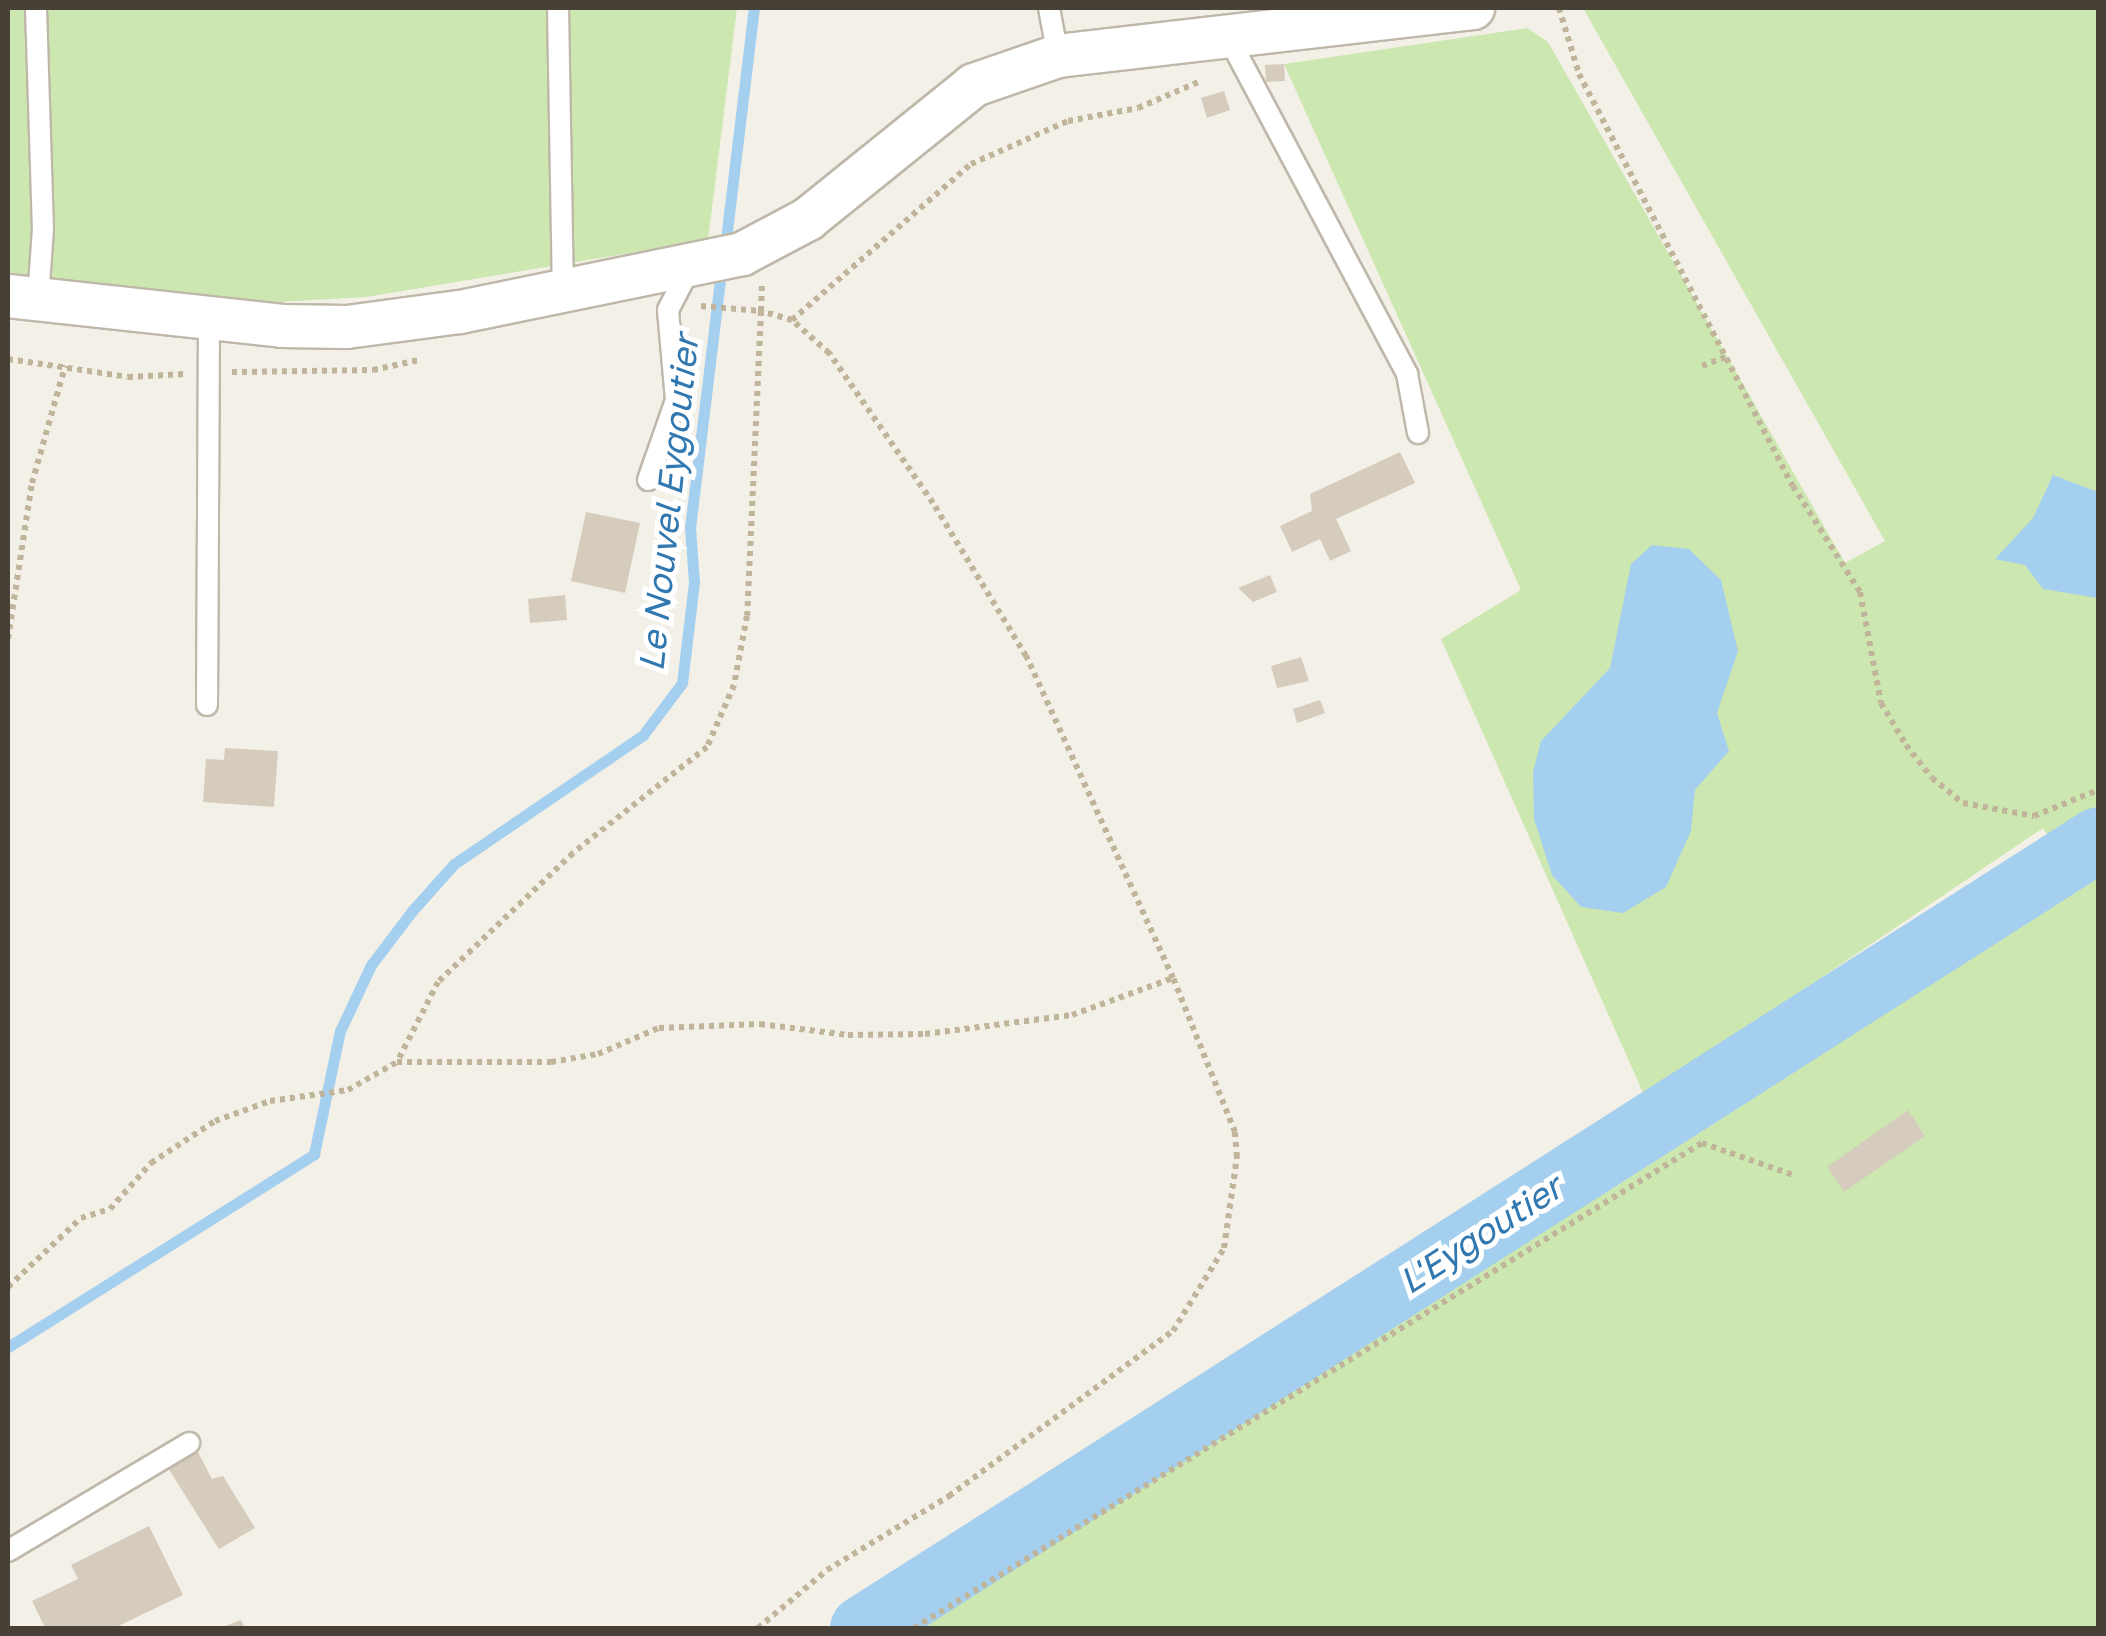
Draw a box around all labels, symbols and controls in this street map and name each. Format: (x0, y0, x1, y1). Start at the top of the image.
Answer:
water label: Le Nouvel Eygoutier (629, 333, 707, 673)
water label: L'Eygoutier (1391, 1166, 1569, 1302)

